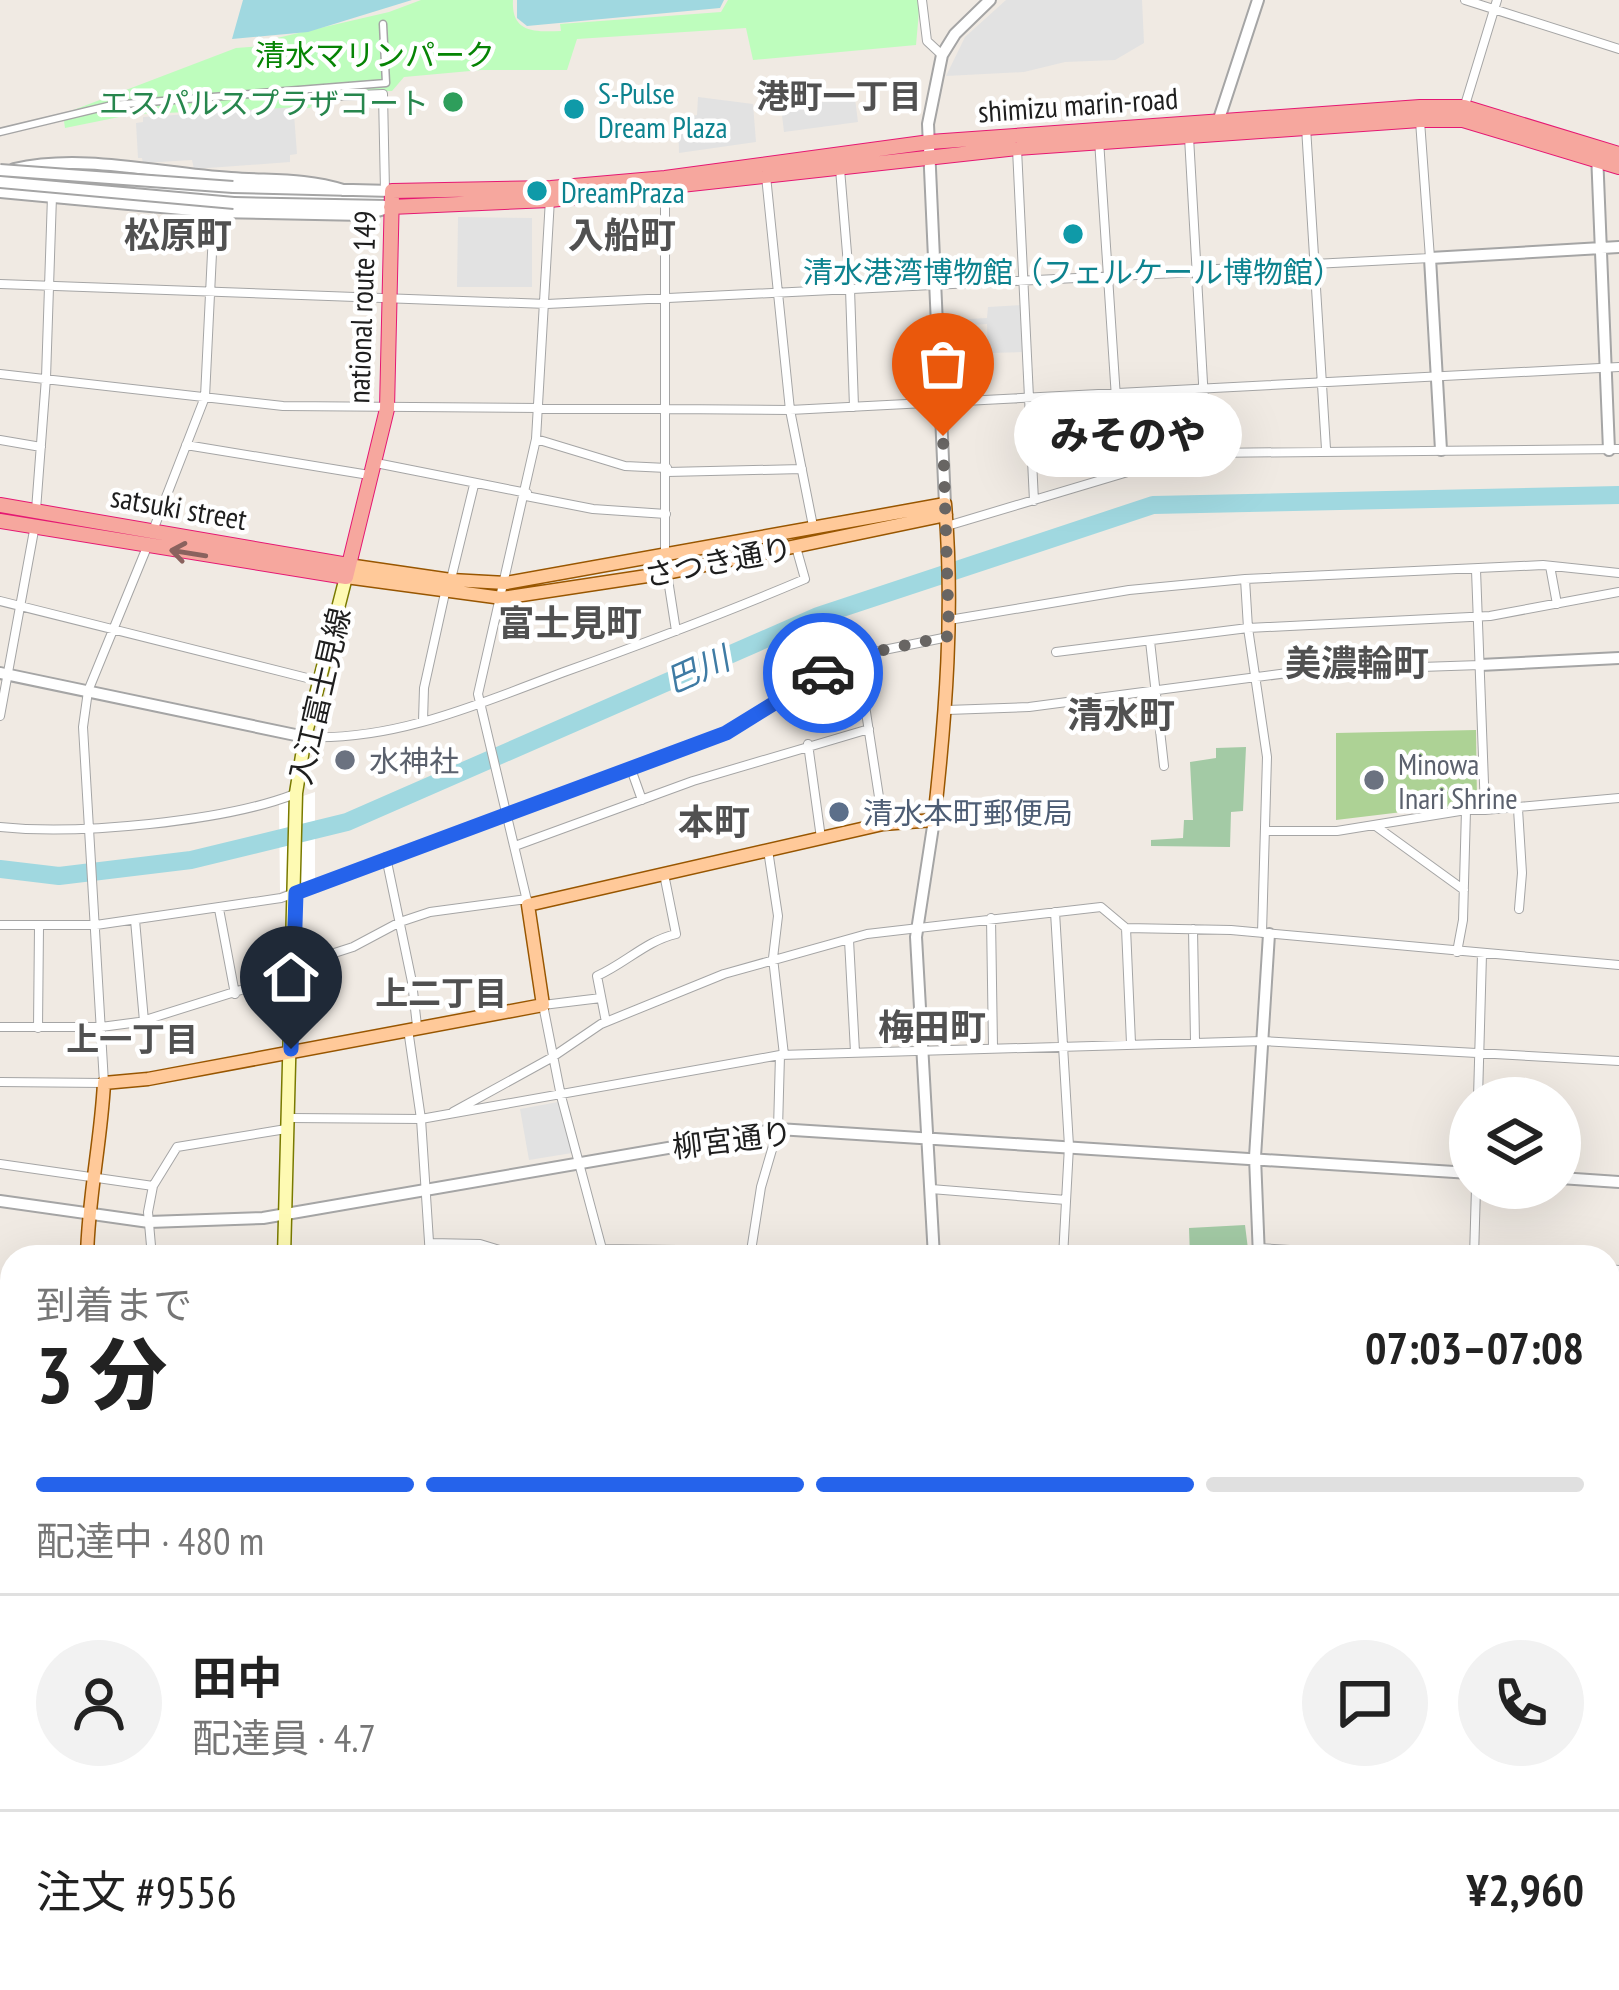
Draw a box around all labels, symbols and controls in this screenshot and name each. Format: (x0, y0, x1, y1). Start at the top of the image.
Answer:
park label: 清水マリンパーク (255, 35, 495, 74)
place label: S-Pulse Dream Plaza (598, 73, 728, 146)
district label: 港町一丁目 (757, 74, 922, 117)
street label: shimizu marin-road (977, 78, 1179, 130)
place label: エスパルスプラザコート (99, 83, 429, 122)
marker: エスパルスプラザコート (440, 89, 466, 115)
marker: S-Pulse Dream Plaza (561, 96, 587, 122)
place label: DreamPraza (561, 172, 685, 211)
marker: DreamPraza (524, 178, 550, 204)
street label: national route 149 (338, 210, 384, 404)
district label: 松原町 (124, 211, 232, 258)
district label: 入船町 (568, 211, 676, 258)
marker: 清水港湾博物館（フェルケール博物館） (1060, 221, 1086, 247)
place label: 清水港湾博物館（フェルケール博物館） (803, 252, 1343, 291)
pin (892, 313, 994, 436)
icon: bag (910, 331, 976, 397)
callout: みそのや (1015, 394, 1243, 478)
text: みそのや (1050, 409, 1206, 460)
street label: satsuki street (108, 476, 251, 538)
street label: さつき通り (641, 528, 795, 594)
one-way arrow (170, 541, 209, 564)
district label: 富士見町 (498, 599, 642, 646)
street label: 入江富士見線 (280, 604, 358, 788)
courier (763, 613, 883, 733)
water label: 巴川 (658, 635, 739, 702)
district label: 美濃輪町 (1285, 639, 1429, 686)
icon: car (790, 640, 856, 706)
district label: 清水町 (1067, 691, 1175, 738)
place label: 水神社 (369, 741, 459, 780)
place label: Minowa Inari Shrine (1398, 744, 1518, 817)
marker: 水神社 (332, 747, 358, 773)
marker: Minowa Inari Shrine (1361, 767, 1387, 793)
place label: 清水本町郵便局 (863, 793, 1073, 832)
district label: 本町 (678, 798, 750, 845)
marker: 清水本町郵便局 (826, 799, 852, 825)
pin (240, 926, 342, 1049)
icon: home (258, 944, 324, 1010)
district label: 上二丁目 (375, 971, 507, 1014)
district label: 梅田町 (878, 1003, 986, 1050)
district label: 上一丁目 (66, 1017, 198, 1060)
map controls (1449, 1077, 1581, 1209)
button: layers (1449, 1077, 1581, 1209)
street label: 柳宮通り (670, 1112, 794, 1166)
text: 到着まで (36, 1279, 192, 1330)
text: 07:03–07:08 (1365, 1318, 1584, 1376)
text: 3 分 (36, 1324, 167, 1425)
text: 配達中 · 480 m (36, 1515, 264, 1566)
button: person (36, 1640, 162, 1766)
button: chat (1302, 1640, 1428, 1766)
button: phone (1458, 1640, 1584, 1766)
text: 田中 (192, 1648, 282, 1706)
text: 配達員 · 4.7 (192, 1712, 376, 1763)
text: ¥2,960 (1467, 1860, 1584, 1918)
text: 注文 #9556 (36, 1862, 237, 1920)

